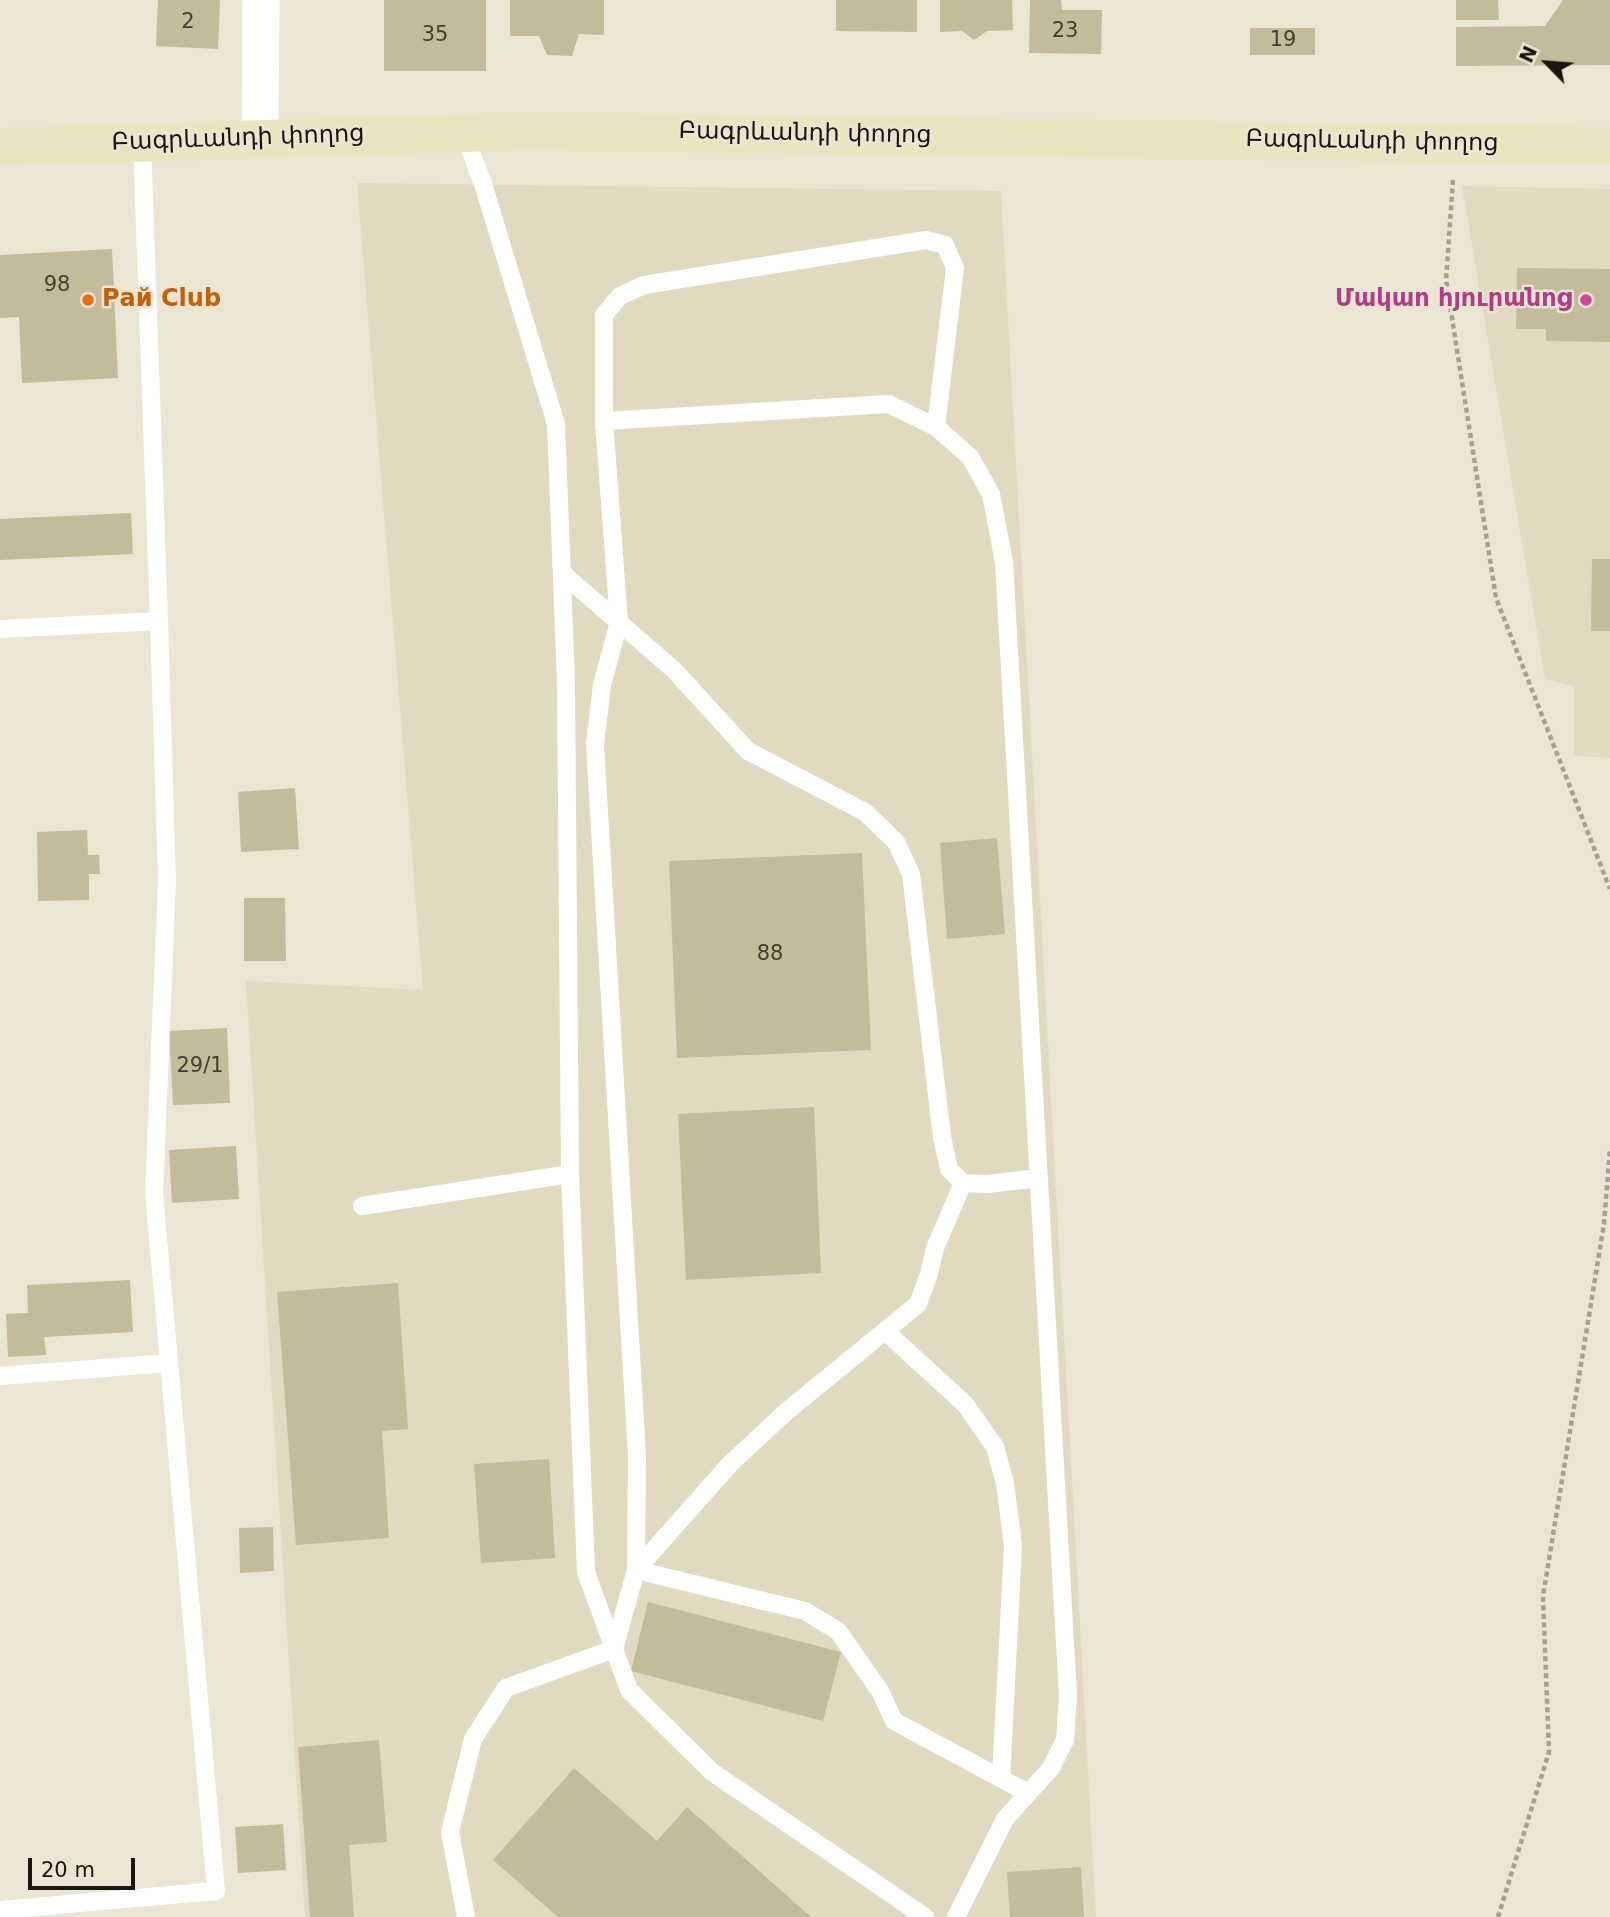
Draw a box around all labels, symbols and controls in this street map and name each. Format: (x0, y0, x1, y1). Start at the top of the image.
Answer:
house number: 2 (181, 10, 195, 36)
house number: 23 (1052, 19, 1078, 45)
house number: 35 (422, 23, 448, 49)
house number: 19 (1270, 28, 1296, 54)
north arrow (1512, 28, 1582, 98)
text: N (1515, 42, 1541, 66)
street label: Բագրևանդի փողոց (678, 117, 932, 151)
street label: Բագրևանդի փողոց (111, 120, 365, 158)
street label: Բագրևանդի փողոց (1245, 125, 1499, 159)
house number: 98 (44, 273, 70, 299)
place label: Рай Club (102, 286, 221, 314)
place label: Մակաո հյուրանոց (1335, 286, 1572, 314)
marker: Рай Club (80, 292, 96, 308)
marker: Մակաո հյուրանոց (1578, 292, 1594, 308)
house number: 88 (757, 942, 783, 968)
house number: 29/1 (176, 1054, 224, 1080)
scale bar (32, 1843, 138, 1887)
text: 20 m (41, 1858, 95, 1882)

